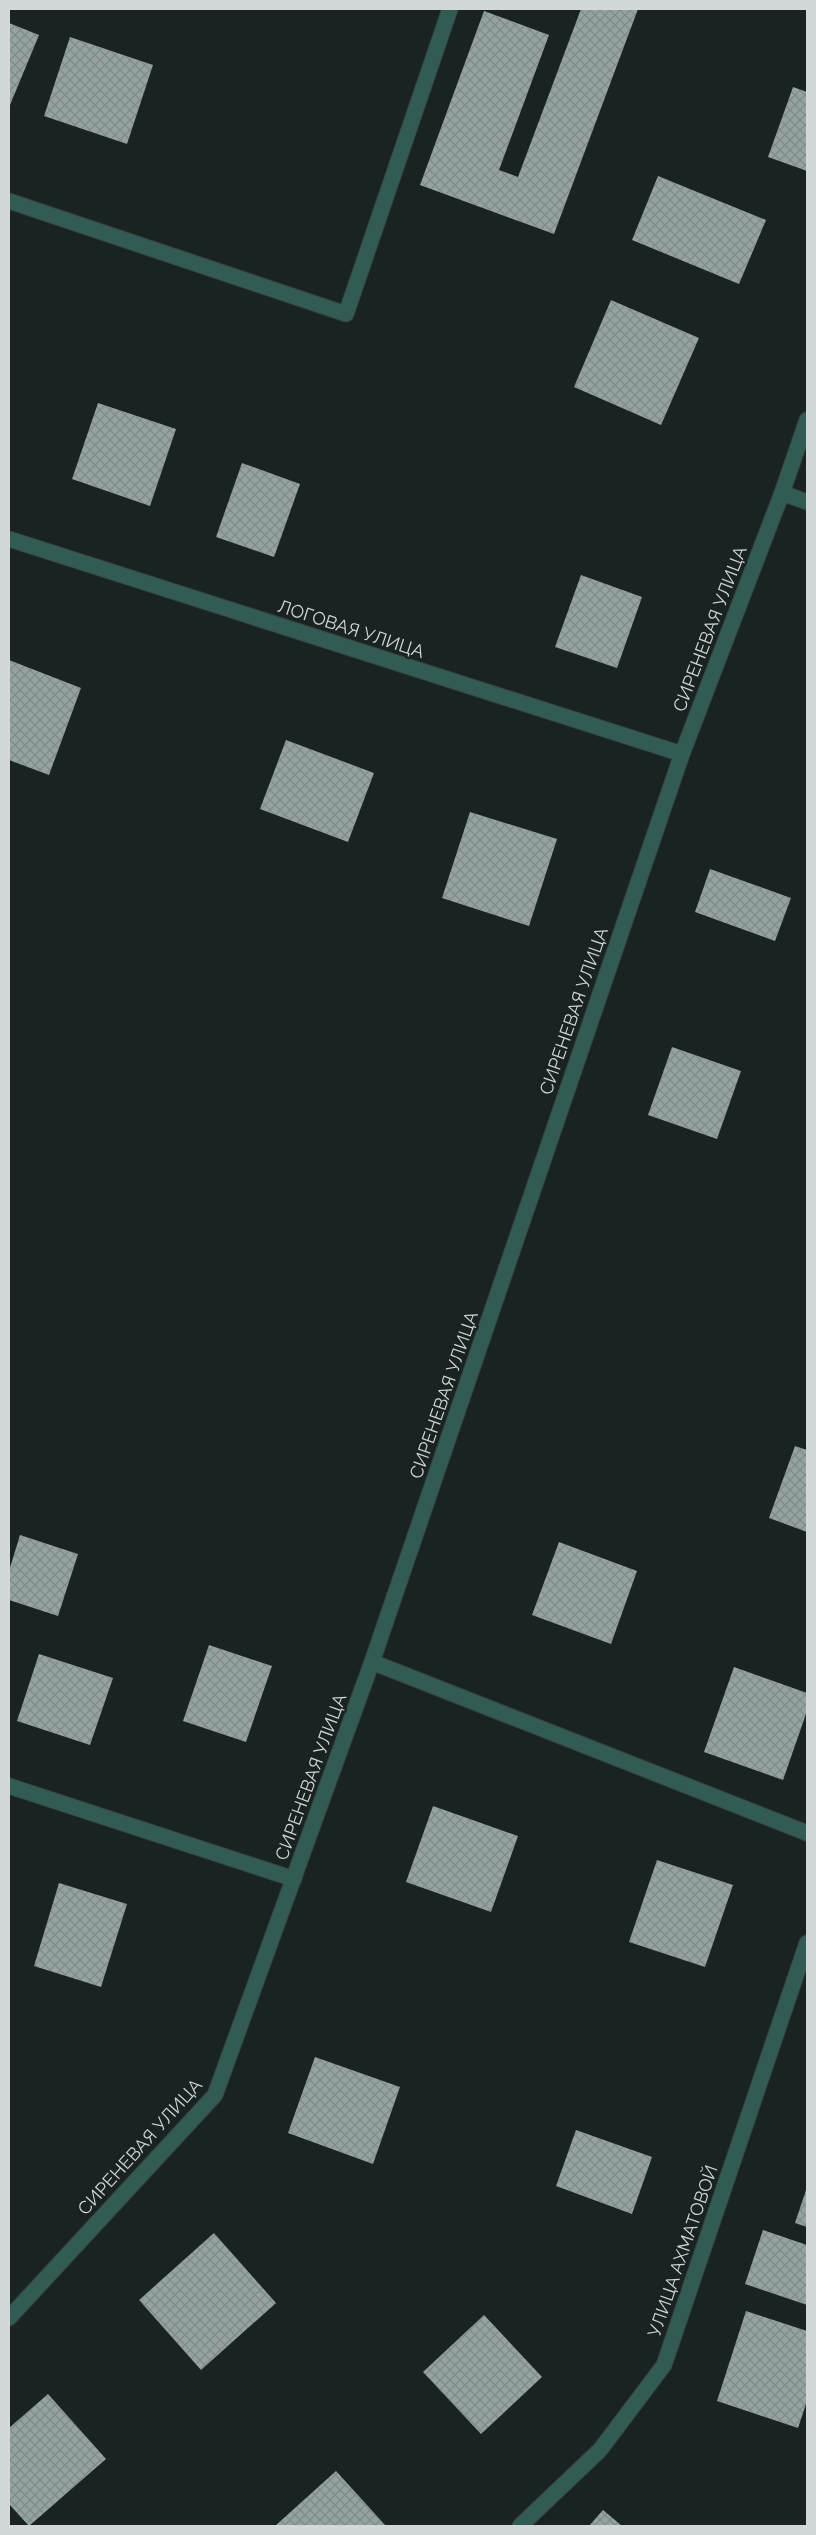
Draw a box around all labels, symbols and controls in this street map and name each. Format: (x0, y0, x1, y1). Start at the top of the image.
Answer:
street label: СИРЕНЕВАЯ УЛИЦА (668, 543, 751, 715)
street label: ЛОГОВАЯ УЛИЦА (275, 595, 427, 662)
street label: СИРЕНЕВАЯ УЛИЦА (535, 924, 612, 1097)
street label: СИРЕНЕВАЯ УЛИЦА (405, 1308, 482, 1481)
street label: СИРЕНЕВАЯ УЛИЦА (271, 1691, 350, 1863)
street label: СИРЕНЕВАЯ УЛИЦА (73, 2074, 206, 2219)
street label: УЛИЦА АХМАТОВОЙ (643, 2162, 722, 2339)

